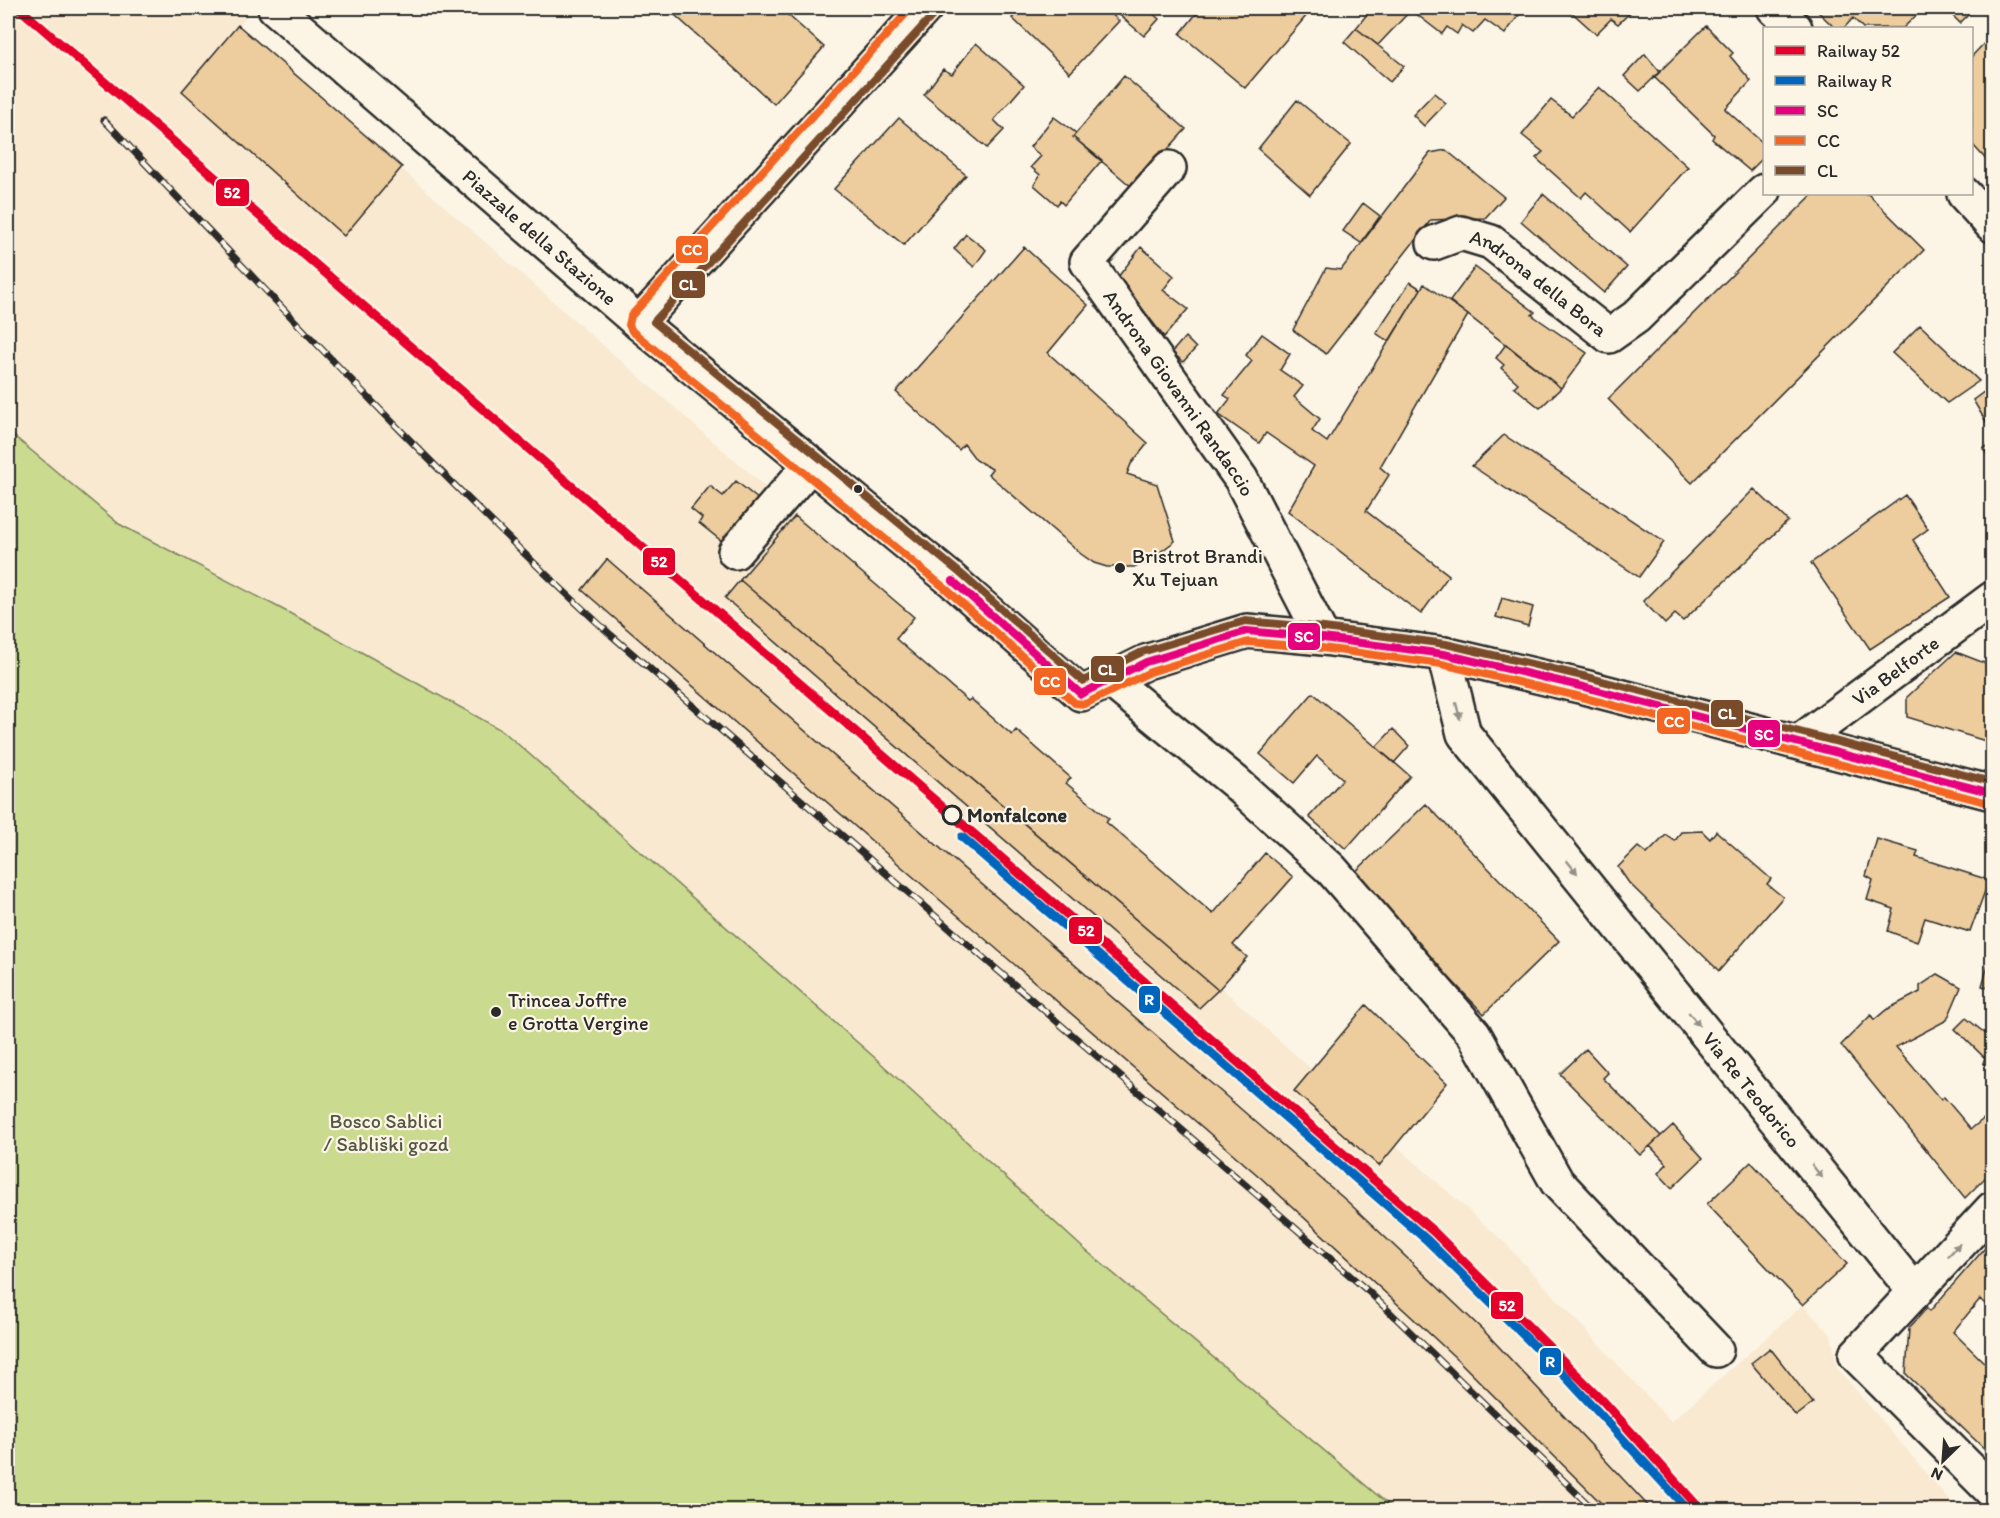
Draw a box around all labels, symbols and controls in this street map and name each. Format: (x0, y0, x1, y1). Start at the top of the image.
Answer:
legend (1763, 27, 1973, 195)
text: Railway 52 (1817, 40, 1901, 62)
text: Railway R (1817, 70, 1892, 92)
text: SC (1817, 100, 1839, 122)
text: CC (1817, 130, 1840, 152)
text: CL (1817, 160, 1838, 182)
street label: Piazzale della Stazione (458, 164, 622, 310)
line badge: 52 (215, 178, 250, 207)
text: 52 (224, 183, 241, 202)
street label: Androna della Bora (1467, 224, 1612, 342)
line badge: CC (675, 235, 709, 264)
text: CC (682, 240, 703, 259)
line badge: CL (671, 270, 706, 299)
text: CL (679, 275, 698, 294)
street label: Androna Giovanni Randaccio (1098, 285, 1260, 500)
unlabelled marker (852, 483, 864, 495)
place label: Bristrot Brandi Xu Tejuan (1132, 544, 1263, 591)
line badge: 52 (642, 547, 676, 576)
text: 52 (651, 552, 668, 571)
marker: Bristrot Brandi Xu Tejuan (1113, 561, 1127, 575)
line badge: SC (1287, 622, 1321, 651)
text: SC (1294, 627, 1314, 646)
street label: Via Belforte (1847, 631, 1944, 711)
line badge: CL (1090, 655, 1125, 683)
text: CL (1098, 660, 1117, 679)
line badge: CC (1033, 667, 1067, 696)
text: CC (1040, 672, 1061, 691)
line badge: CL (1710, 699, 1744, 728)
one-way arrow (1454, 702, 1464, 720)
text: CL (1718, 704, 1737, 723)
line badge: CC (1656, 707, 1691, 735)
text: CC (1664, 712, 1685, 731)
line badge: SC (1747, 719, 1781, 748)
text: SC (1754, 725, 1774, 744)
place label: Monfalcone (967, 803, 1067, 827)
marker: Monfalcone (942, 805, 962, 825)
one-way arrow (1565, 859, 1578, 875)
line badge: 52 (1068, 916, 1103, 945)
text: 52 (1078, 921, 1095, 940)
line badge: R (1138, 985, 1161, 1014)
place label: Trincea Joffre e Grotta Vergine (508, 988, 649, 1035)
text: R (1144, 990, 1154, 1009)
marker: Trincea Joffre e Grotta Vergine (489, 1005, 503, 1019)
one-way arrow (1688, 1011, 1701, 1027)
street label: Via Re Teodorico (1698, 1027, 1806, 1153)
park label: Bosco Sablici / Sabliški gozd (323, 1109, 449, 1156)
one-way arrow (1810, 1163, 1823, 1178)
one-way arrow (1946, 1243, 1960, 1257)
line badge: 52 (1490, 1291, 1524, 1320)
text: 52 (1499, 1296, 1516, 1315)
line badge: R (1539, 1347, 1562, 1376)
text: R (1545, 1352, 1555, 1371)
north arrow (1913, 1431, 1973, 1491)
text: N (1928, 1463, 1946, 1485)

